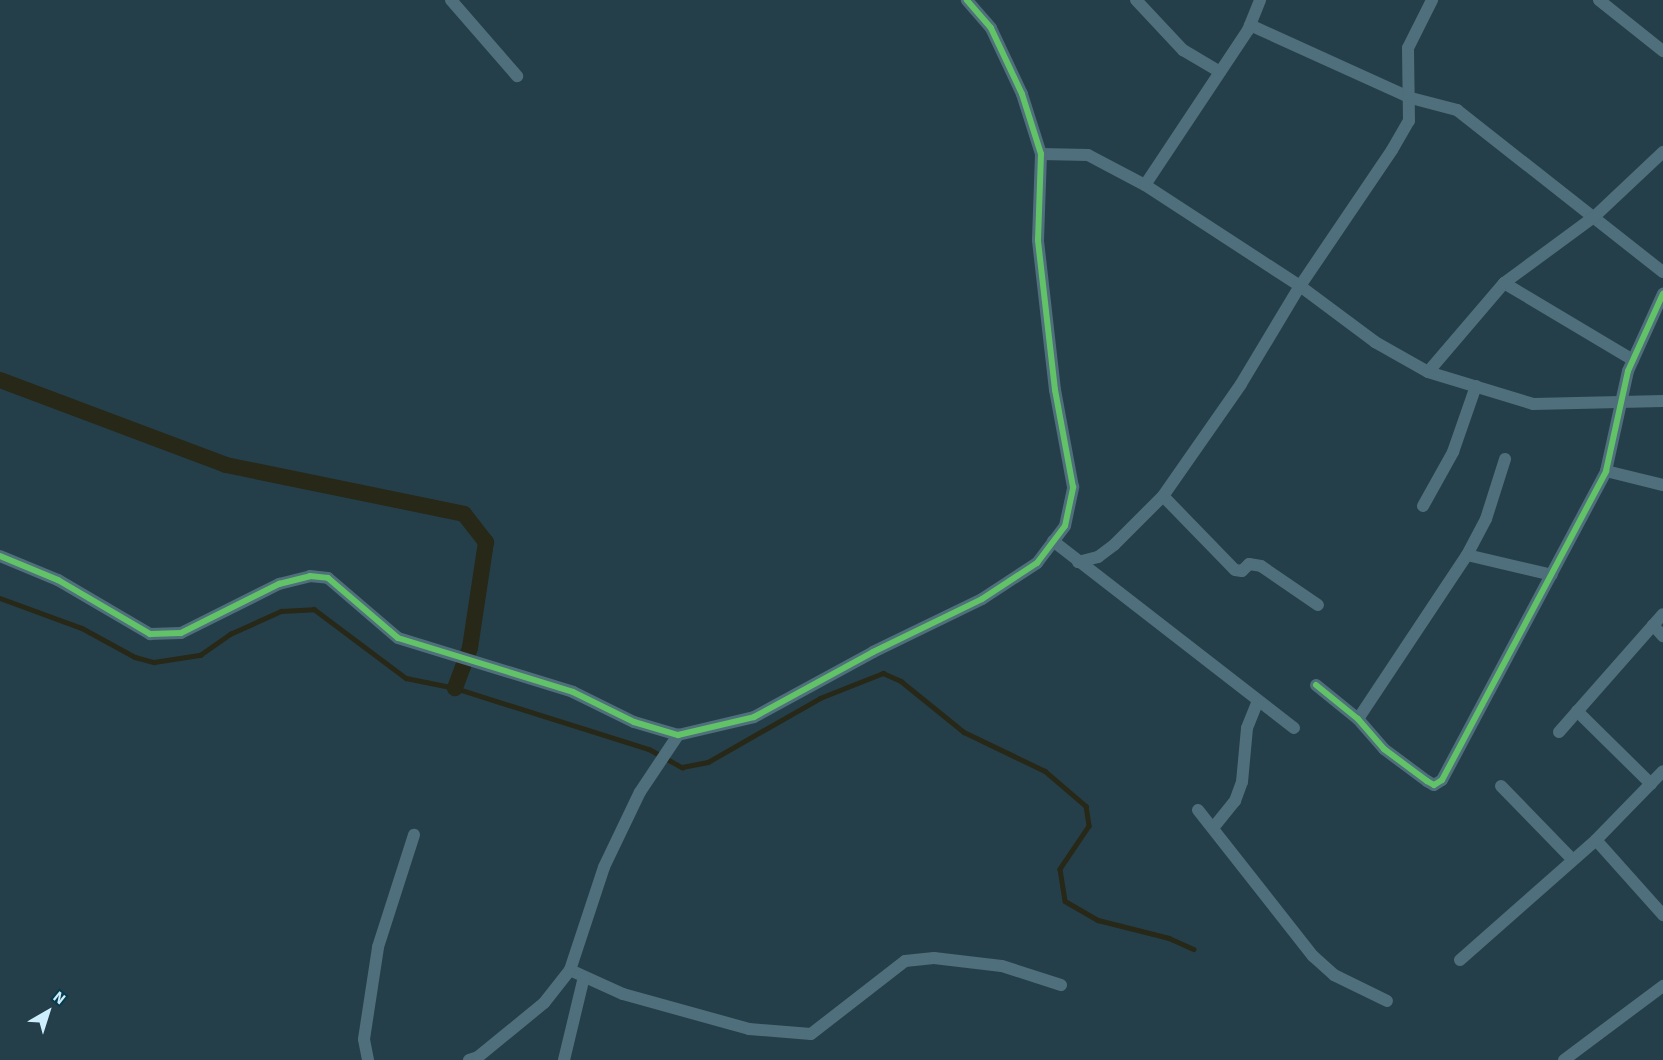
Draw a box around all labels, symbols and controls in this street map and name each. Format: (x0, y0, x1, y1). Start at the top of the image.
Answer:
north arrow (18, 982, 78, 1042)
text: N (48, 986, 70, 1010)

